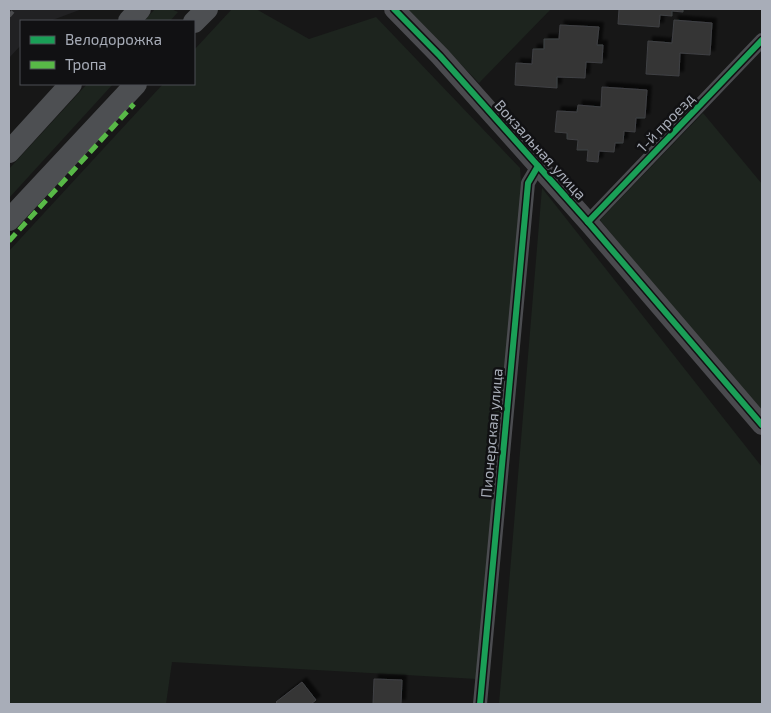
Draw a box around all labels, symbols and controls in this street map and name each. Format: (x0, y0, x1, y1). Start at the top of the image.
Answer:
legend (20, 20, 195, 85)
text: Велодорожка (65, 30, 162, 48)
text: Тропа (65, 55, 107, 73)
street label: 1-й проезд (633, 89, 698, 156)
street label: Вокзальная улица (490, 96, 590, 204)
street label: Пионерская улица (476, 367, 507, 499)

